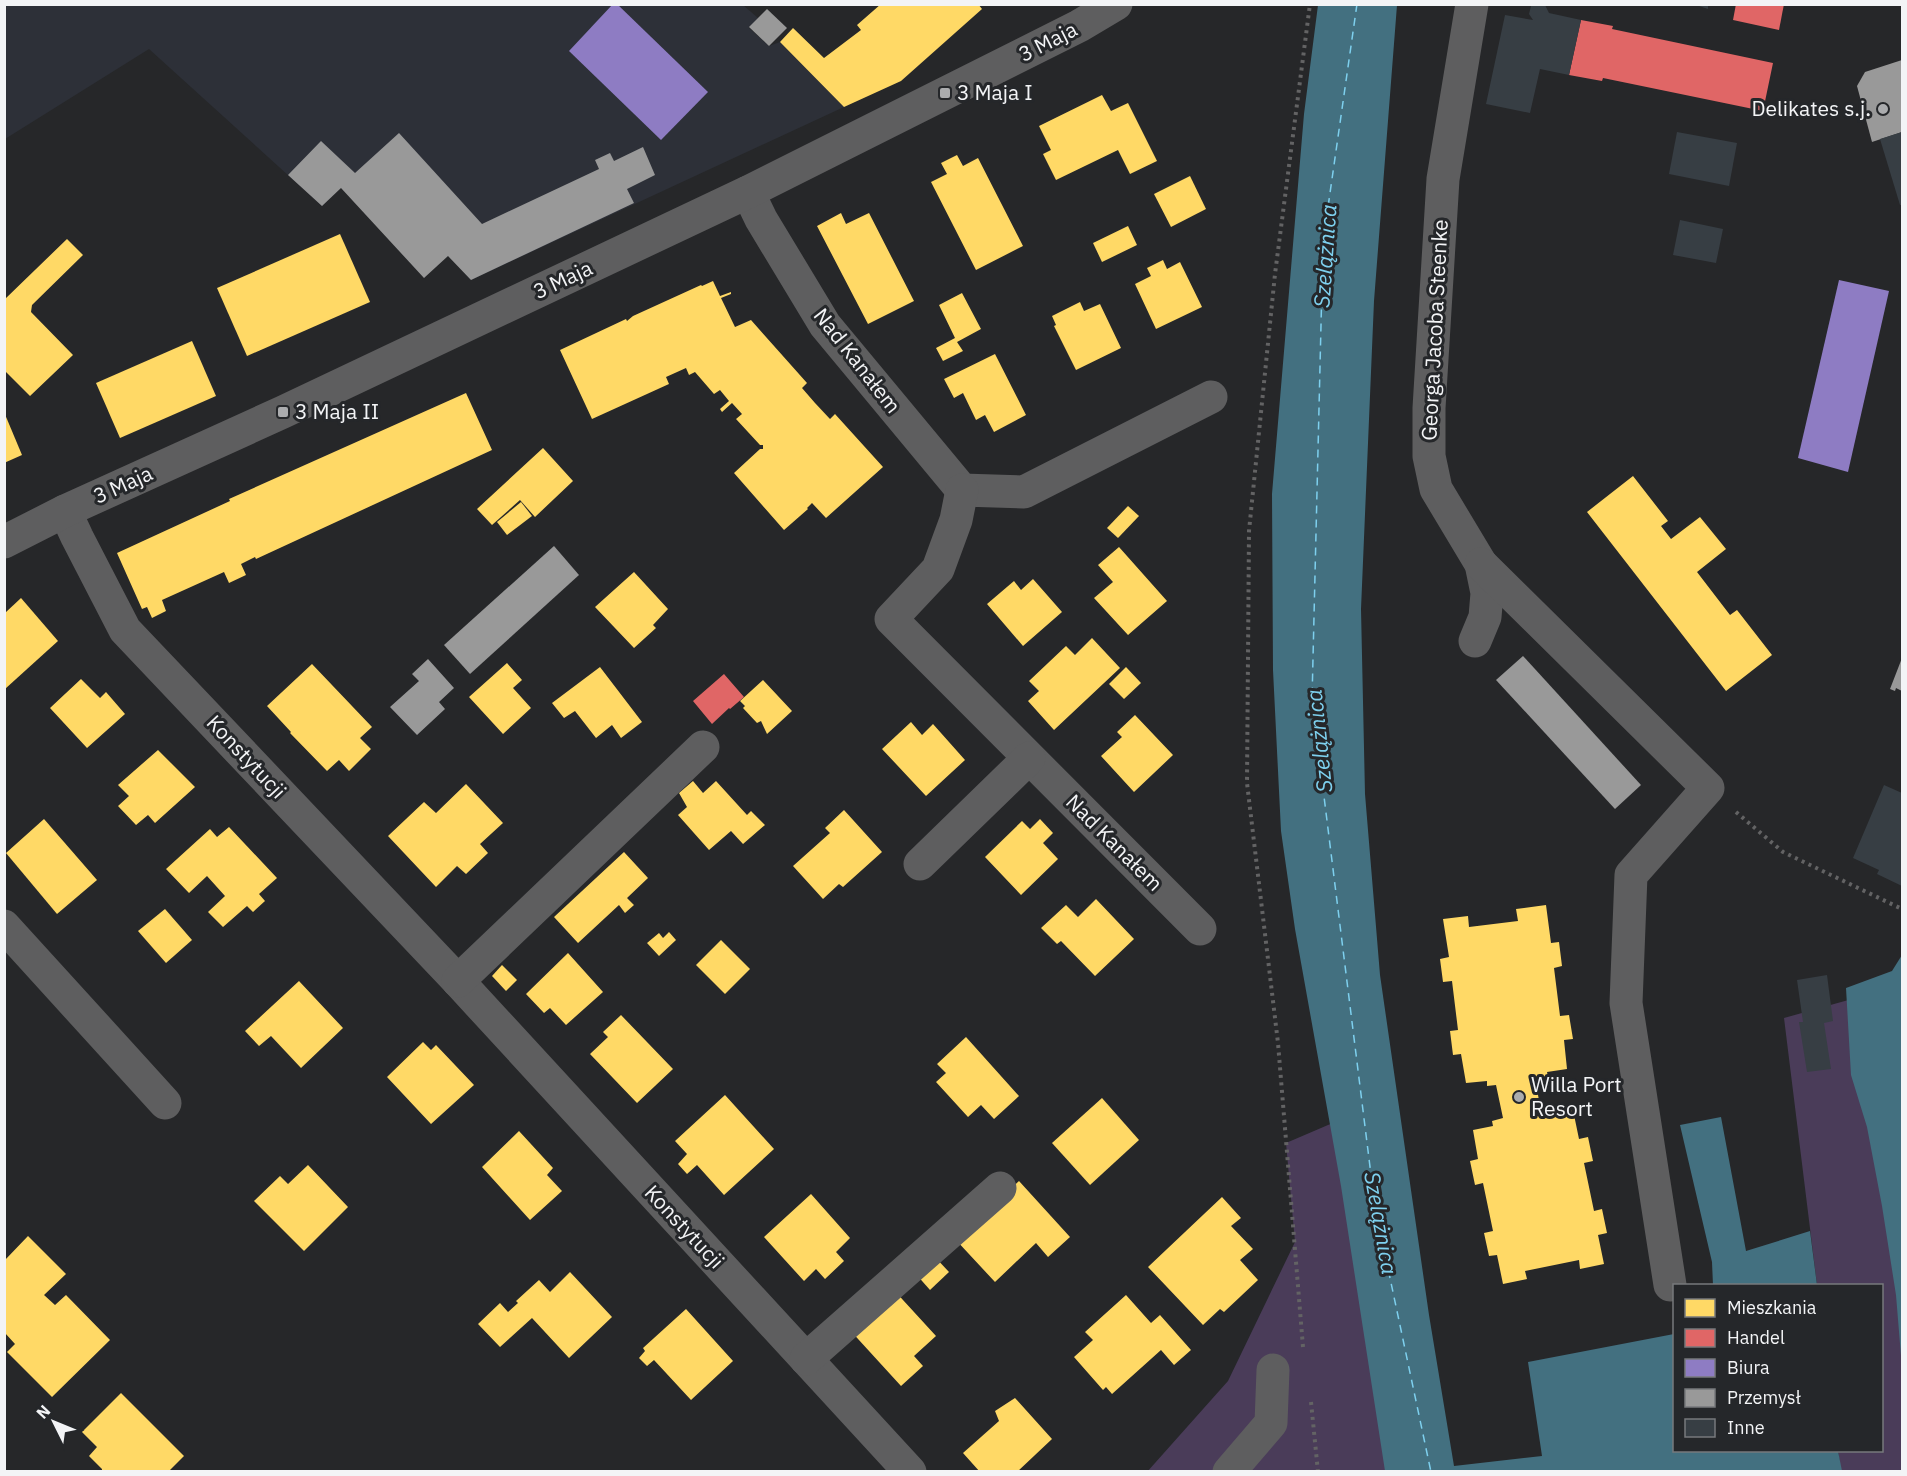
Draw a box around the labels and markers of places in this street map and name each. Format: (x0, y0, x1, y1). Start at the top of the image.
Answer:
place label: 3 Maja I (957, 78, 1033, 106)
marker: 3 Maja I (938, 86, 952, 100)
place label: Delikates s.j. (1751, 94, 1871, 122)
marker: Delikates s.j. (1876, 102, 1890, 116)
place label: 3 Maja II (295, 397, 379, 425)
marker: 3 Maja II (276, 405, 290, 419)
place label: Willa Port Resort (1531, 1070, 1622, 1122)
marker: Willa Port Resort (1512, 1090, 1526, 1104)

